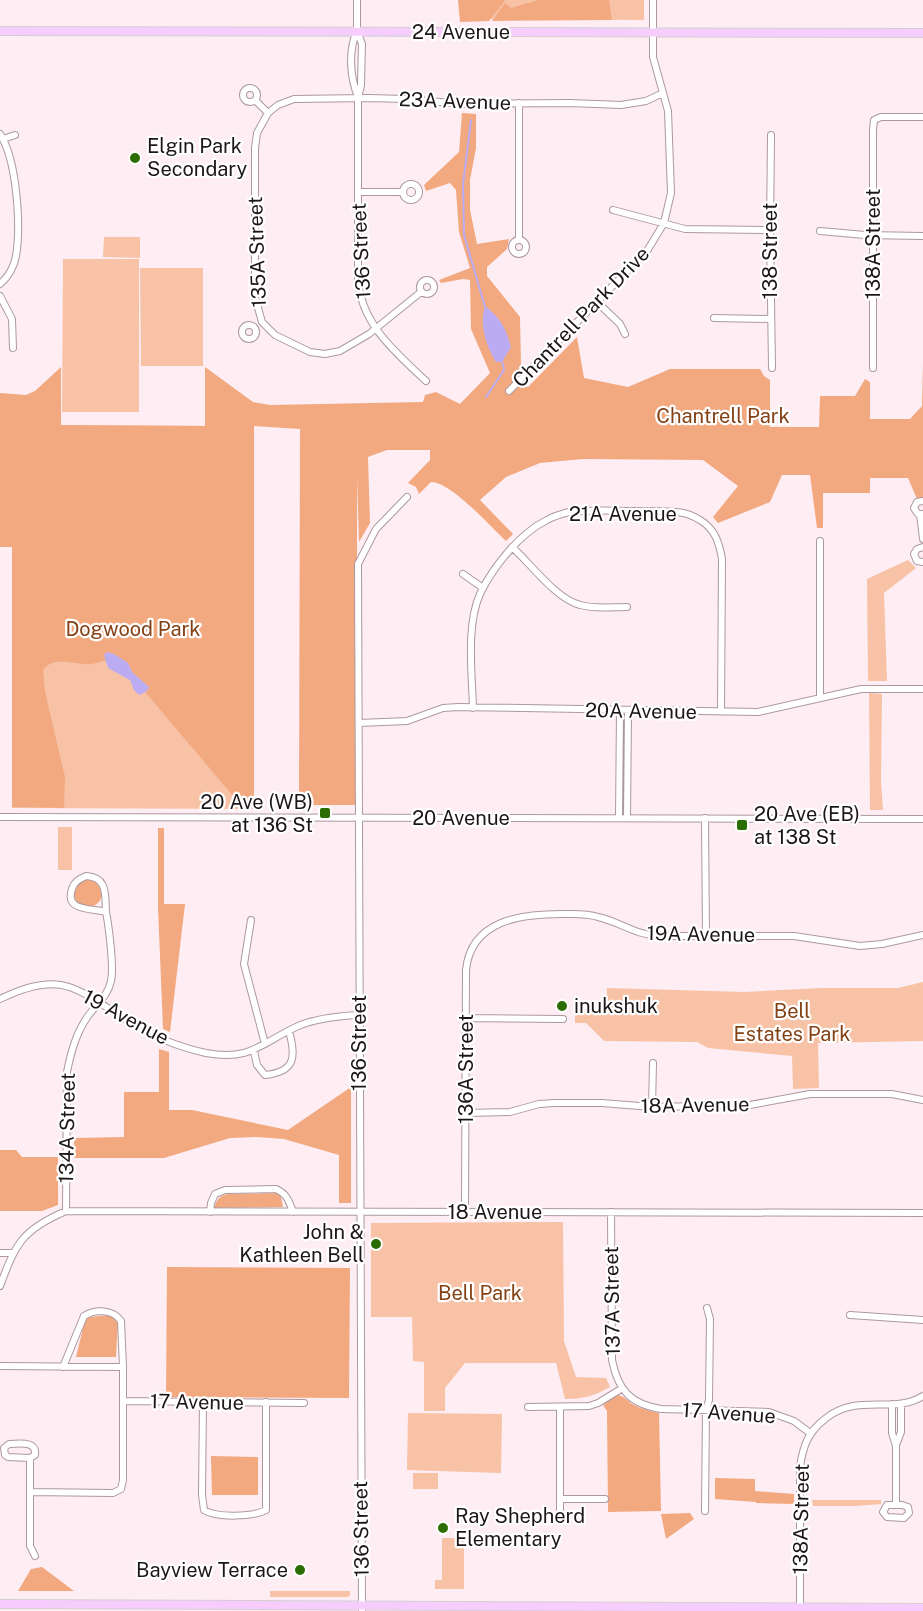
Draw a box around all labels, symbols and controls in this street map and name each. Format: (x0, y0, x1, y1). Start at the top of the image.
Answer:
street label: 24 Avenue (412, 20, 510, 44)
street label: 23A Avenue (398, 87, 512, 115)
place label: Elgin Park Secondary (147, 134, 247, 181)
marker: Elgin Park Secondary (128, 151, 142, 165)
street label: 138A Street (861, 188, 885, 300)
street label: 135A Street (243, 196, 271, 308)
street label: 136 Street (346, 202, 376, 300)
street label: 138 Street (758, 203, 782, 299)
street label: Chantrell Park Drive (508, 242, 654, 392)
park label: Chantrell Park (656, 404, 790, 428)
street label: 21A Avenue (569, 502, 677, 526)
park label: Dogwood Park (65, 617, 201, 641)
street label: 20A Avenue (585, 698, 697, 724)
place label: 20 Ave (WB) at 136 St (200, 790, 313, 837)
place label: 20 Ave (EB) at 138 St (754, 802, 860, 849)
marker: 20 Ave (WB) at 136 St (318, 806, 332, 820)
street label: 20 Avenue (412, 806, 510, 830)
marker: 20 Ave (EB) at 138 St (735, 818, 749, 832)
street label: 19A Avenue (647, 921, 755, 947)
street label: 19 Avenue (79, 984, 173, 1050)
place label: inukshuk (574, 994, 658, 1018)
street label: 136 Street (347, 995, 371, 1091)
marker: inukshuk (555, 999, 569, 1013)
park label: Bell Estates Park (734, 999, 850, 1046)
street label: 136A Street (454, 1014, 478, 1124)
street label: 134A Street (54, 1072, 80, 1184)
street label: 18A Avenue (640, 1092, 750, 1118)
street label: 18 Avenue (448, 1200, 542, 1224)
place label: John & Kathleen Bell (239, 1220, 364, 1267)
marker: John & Kathleen Bell (369, 1237, 383, 1251)
street label: 137A Street (599, 1246, 625, 1356)
park label: Bell Park (438, 1281, 522, 1305)
street label: 17 Avenue (150, 1389, 244, 1415)
street label: 17 Avenue (681, 1398, 777, 1428)
street label: 138A Street (788, 1463, 814, 1575)
street label: 136 Street (348, 1481, 374, 1577)
place label: Ray Shepherd Elementary (455, 1504, 585, 1551)
marker: Ray Shepherd Elementary (436, 1521, 450, 1535)
place label: Bayview Terrace (136, 1558, 288, 1582)
marker: Bayview Terrace (293, 1563, 307, 1577)

